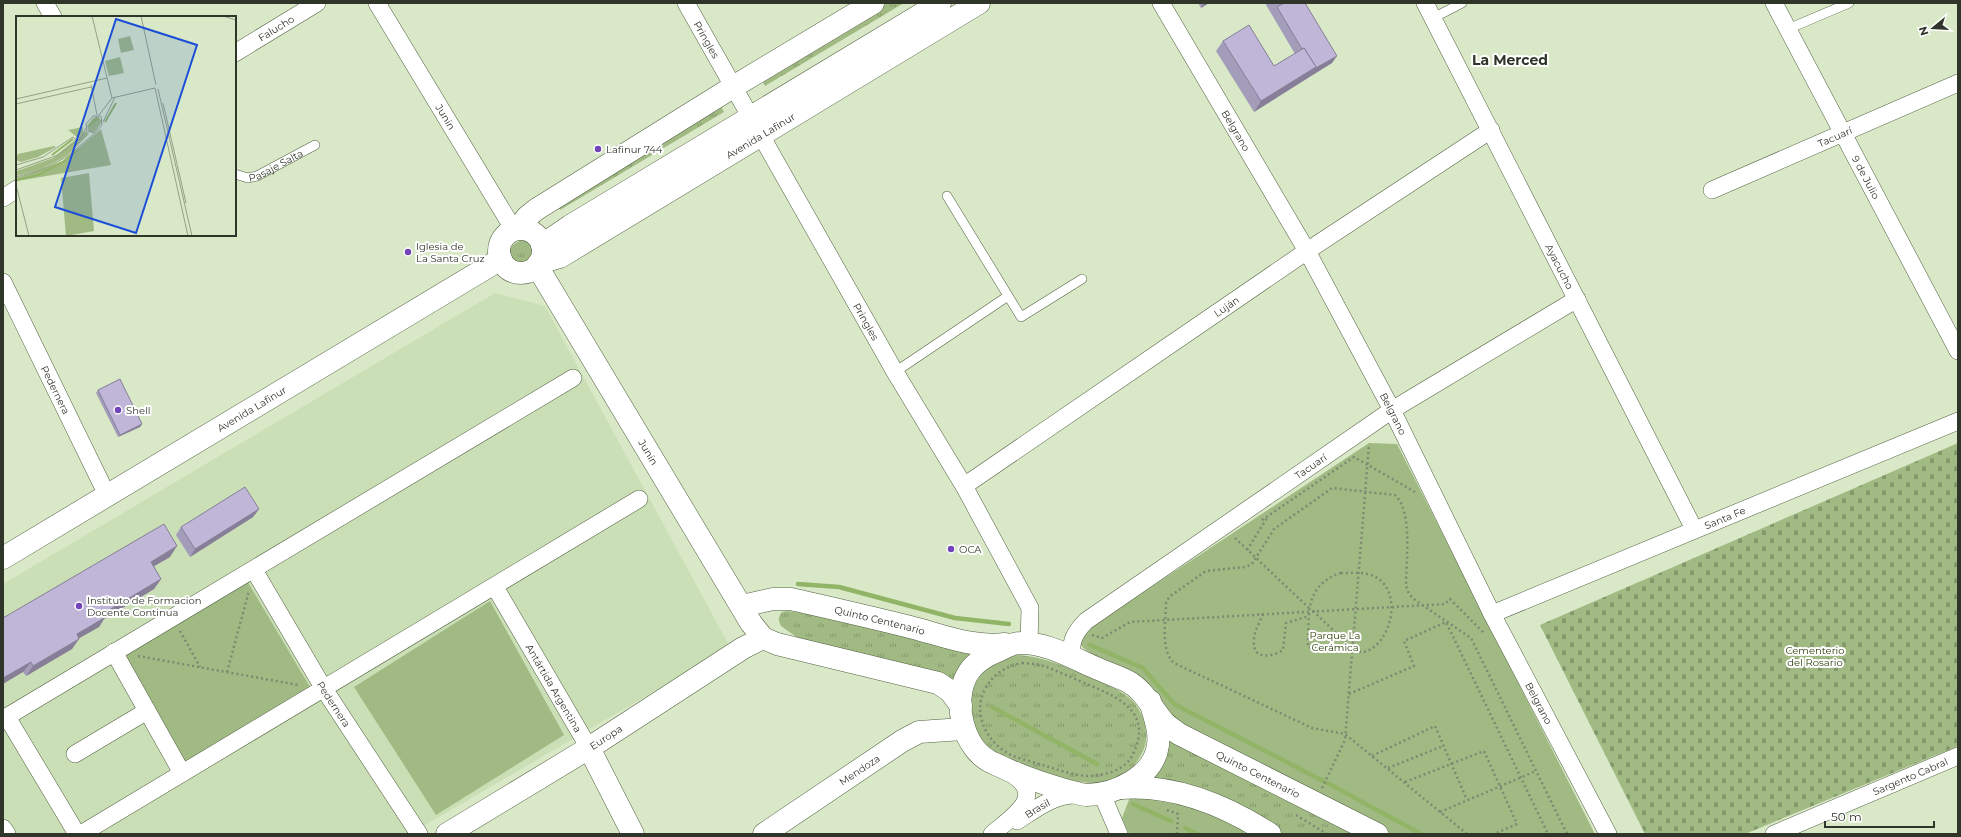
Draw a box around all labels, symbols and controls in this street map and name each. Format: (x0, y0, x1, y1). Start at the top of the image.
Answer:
north arrow (1913, 8, 1953, 48)
street label: Falucho (256, 12, 297, 44)
inset map (16, 16, 236, 236)
street label: Pringles (691, 19, 722, 61)
text: N (1915, 25, 1932, 37)
district label: La Merced (1472, 51, 1548, 69)
street label: Junín (432, 101, 458, 132)
street label: Belgrano (1218, 108, 1253, 154)
street label: Avenida Lafinur (724, 110, 797, 162)
street label: Tacuarí (1816, 123, 1855, 150)
place label: Lafinur 744 (606, 143, 663, 156)
marker: Lafinur 744 (593, 144, 603, 154)
street label: Pasaje Salta (247, 147, 305, 185)
street label: 9 de Julio (1849, 153, 1883, 201)
place label: Iglesia de La Santa Cruz (416, 240, 485, 265)
street label: Ayacucho (1542, 242, 1576, 292)
marker: Iglesia de La Santa Cruz (403, 247, 413, 257)
street label: Luján (1211, 293, 1242, 320)
street label: Pringles (850, 301, 882, 343)
street label: Pedernera (38, 364, 73, 416)
street label: Avenida Lafinur (215, 383, 289, 435)
street label: Belgrano (1377, 390, 1409, 437)
place label: Shell (126, 404, 150, 417)
marker: Shell (113, 405, 123, 415)
street label: Junín (635, 436, 661, 468)
street label: Tacuarí (1292, 450, 1330, 482)
street label: Santa Fe (1702, 504, 1748, 532)
place label: OCA (959, 543, 982, 556)
marker: OCA (946, 544, 956, 554)
place label: Instituto de Formacion Docente Continua (87, 594, 201, 619)
marker: Instituto de Formacion Docente Continua (74, 601, 84, 611)
street label: Quinto Centenario (833, 603, 926, 638)
park label: Parque La Cerámica (1310, 629, 1360, 654)
street label: Antártida Argentina (523, 642, 584, 735)
park label: Cementerio del Rosario (1785, 644, 1845, 669)
street label: Pedernera (314, 679, 353, 730)
street label: Belgrano (1522, 680, 1555, 727)
street label: Europa (587, 722, 625, 753)
street label: Quinto Centenario (1214, 748, 1302, 801)
street label: Mendoza (837, 752, 883, 788)
street label: Sargento Cabral (1871, 755, 1950, 798)
street label: Brasil (1022, 796, 1052, 821)
scale bar (1825, 803, 1934, 829)
text: 50 m (1831, 809, 1862, 824)

